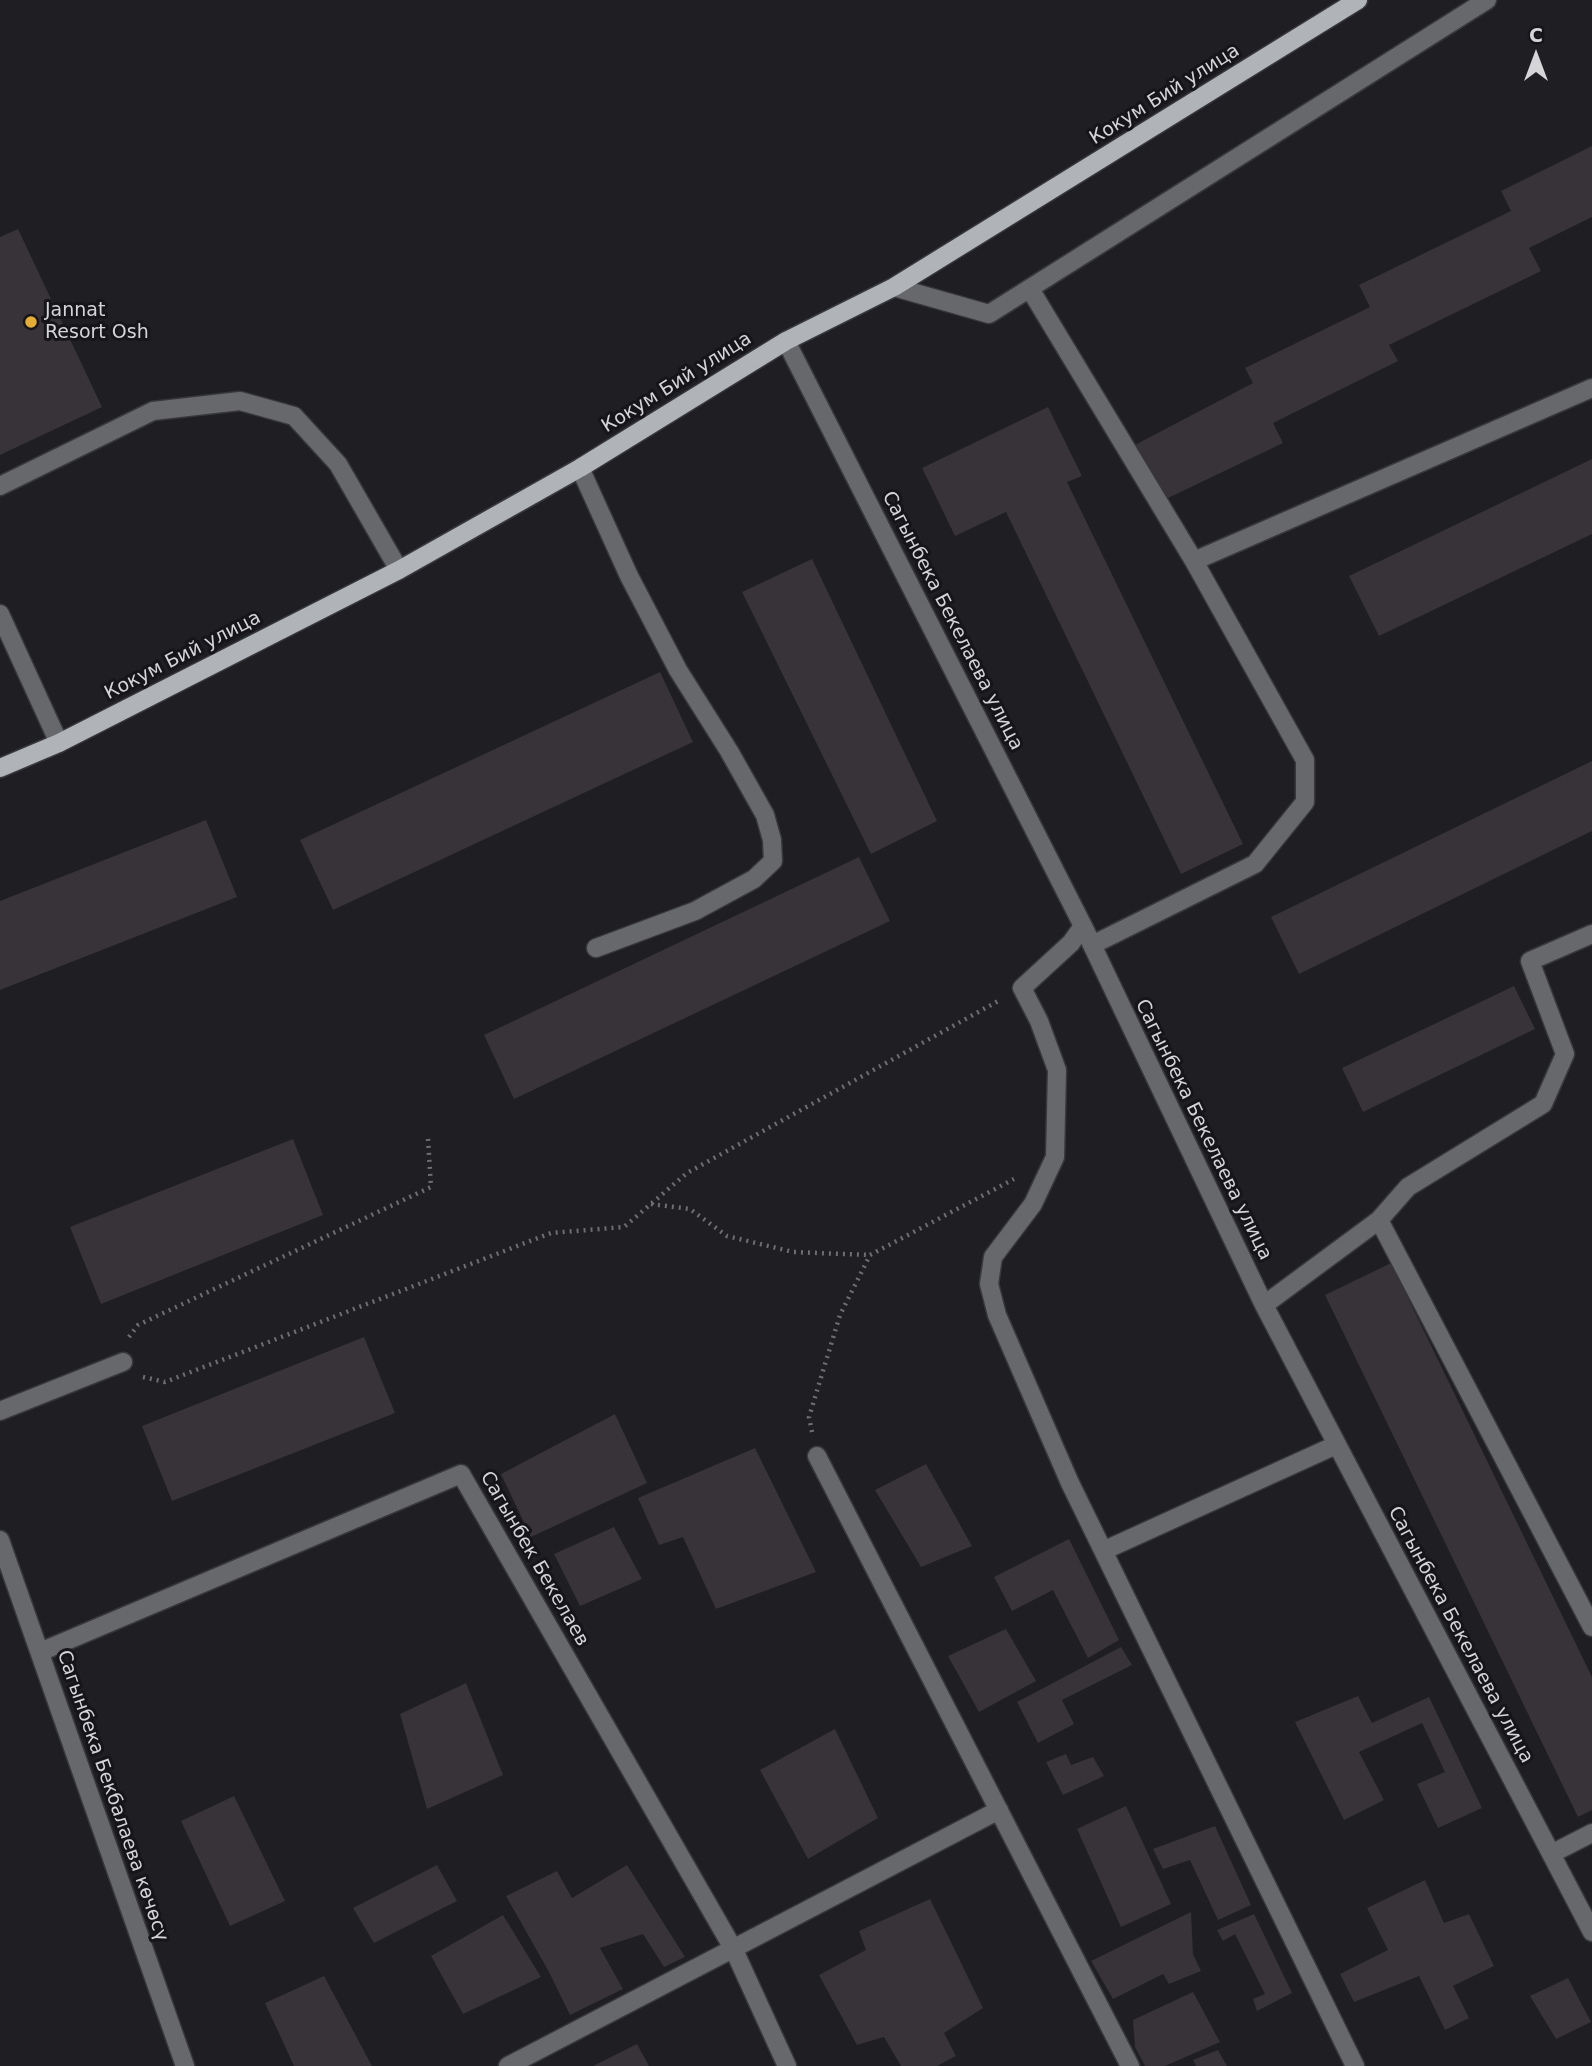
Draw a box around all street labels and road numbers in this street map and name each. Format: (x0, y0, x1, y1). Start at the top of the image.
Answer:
street label: Кокум Бий улица (1086, 40, 1244, 150)
street label: Кокум Бий улица (598, 328, 756, 438)
street label: Сагынбека Бекелаева улица (877, 488, 1027, 754)
street label: Кокум Бий улица (101, 607, 265, 705)
street label: Сагынбека Бекелаева улица (1130, 996, 1276, 1264)
street label: Сагынбек Бекелаев (475, 1468, 593, 1650)
street label: Сагынбека Бекелаева улица (1382, 1503, 1538, 1767)
street label: Сагынбека Бекбалаева көчөсү (51, 1647, 173, 1945)

